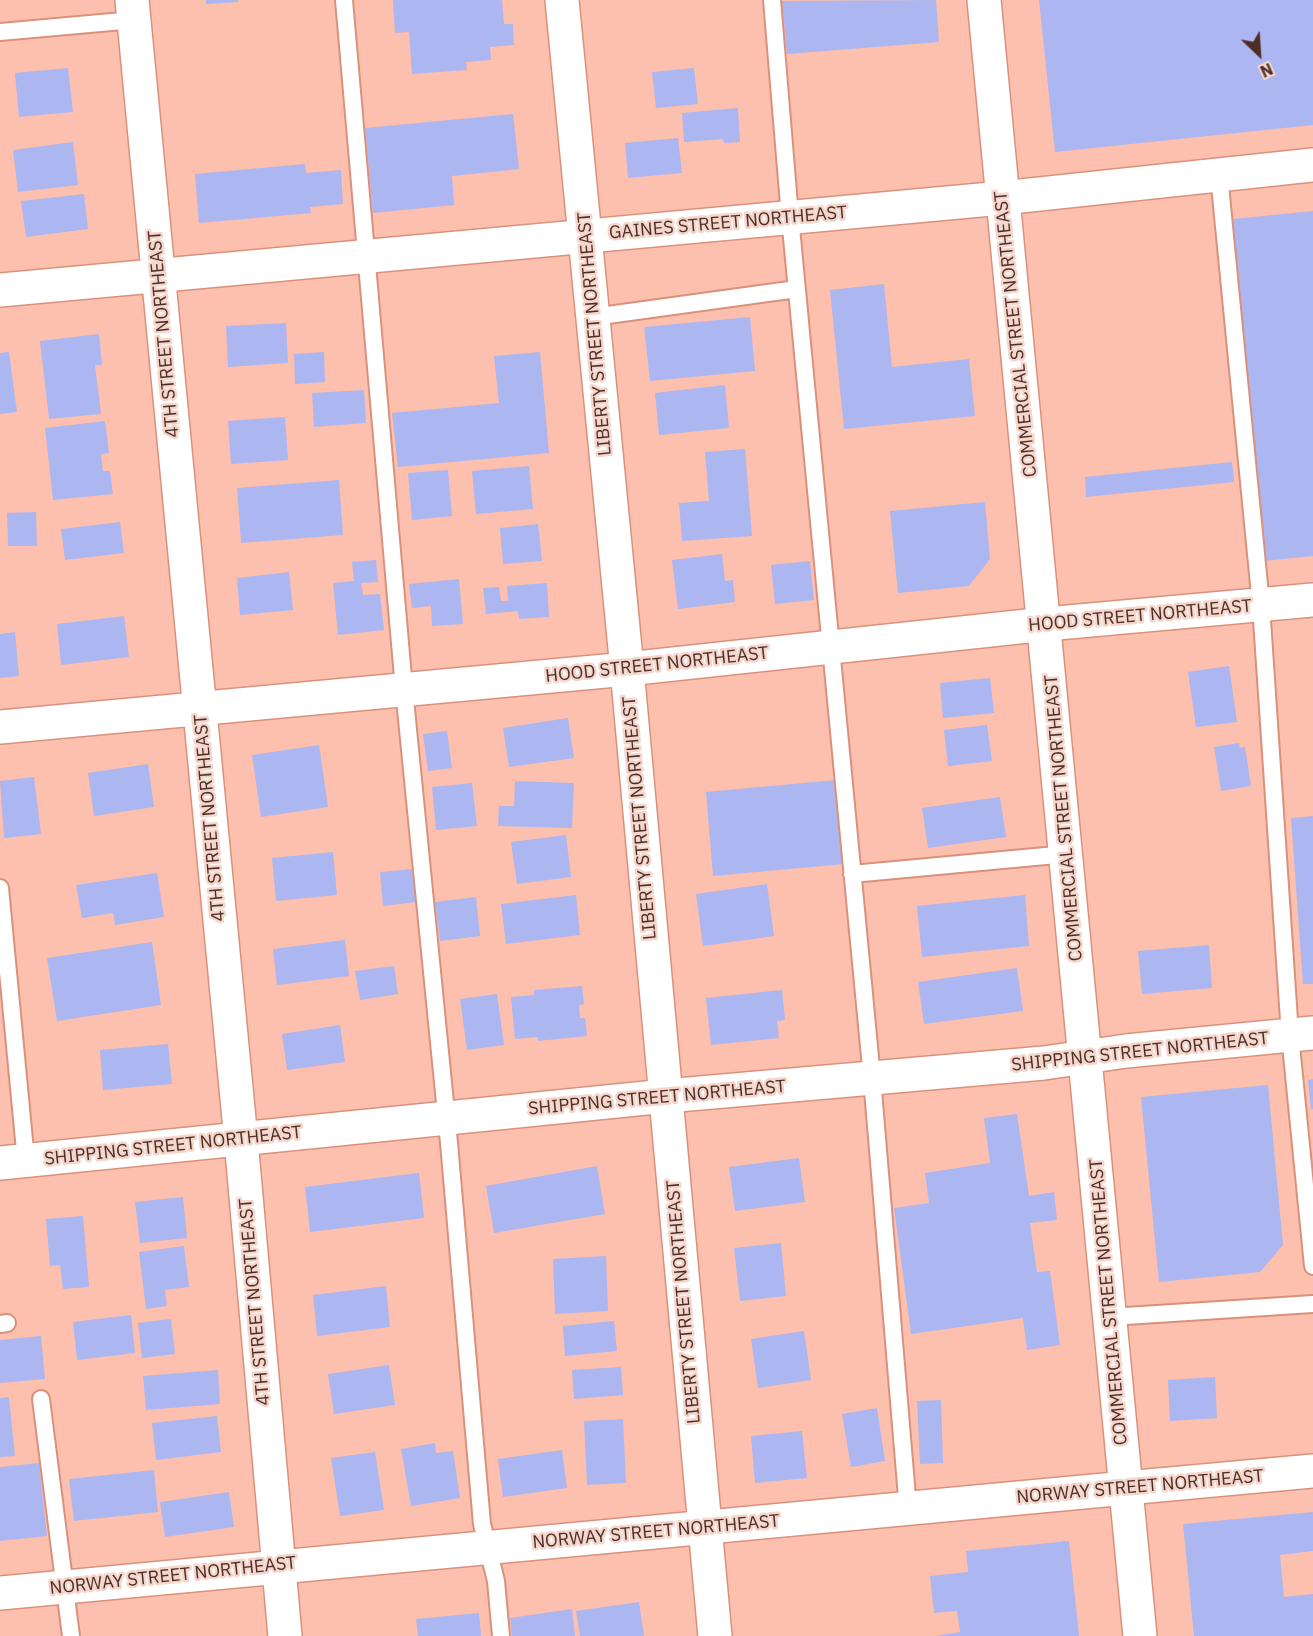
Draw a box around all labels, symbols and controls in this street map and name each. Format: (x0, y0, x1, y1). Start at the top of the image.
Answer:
north arrow (1229, 24, 1289, 84)
text: N (1257, 59, 1276, 82)
street label: COMMERCIAL STREET NORTHEAST (990, 190, 1042, 478)
street label: GAINES STREET NORTHEAST (608, 202, 848, 244)
street label: LIBERTY STREET NORTHEAST (574, 211, 616, 457)
street label: 4TH STREET NORTHEAST (144, 230, 184, 438)
street label: HOOD STREET NORTHEAST (1027, 595, 1253, 637)
street label: HOOD STREET NORTHEAST (544, 643, 770, 687)
street label: COMMERCIAL STREET NORTHEAST (1041, 674, 1087, 962)
street label: LIBERTY STREET NORTHEAST (619, 695, 661, 941)
street label: 4TH STREET NORTHEAST (190, 714, 230, 922)
street label: SHIPPING STREET NORTHEAST (1010, 1028, 1270, 1076)
street label: SHIPPING STREET NORTHEAST (527, 1076, 787, 1120)
street label: SHIPPING STREET NORTHEAST (43, 1122, 303, 1170)
street label: COMMERCIAL STREET NORTHEAST (1086, 1158, 1132, 1446)
street label: LIBERTY STREET NORTHEAST (663, 1179, 705, 1425)
street label: 4TH STREET NORTHEAST (235, 1198, 275, 1406)
street label: NORWAY STREET NORTHEAST (1016, 1465, 1264, 1509)
street label: NORWAY STREET NORTHEAST (532, 1510, 780, 1554)
street label: NORWAY STREET NORTHEAST (49, 1552, 297, 1600)

